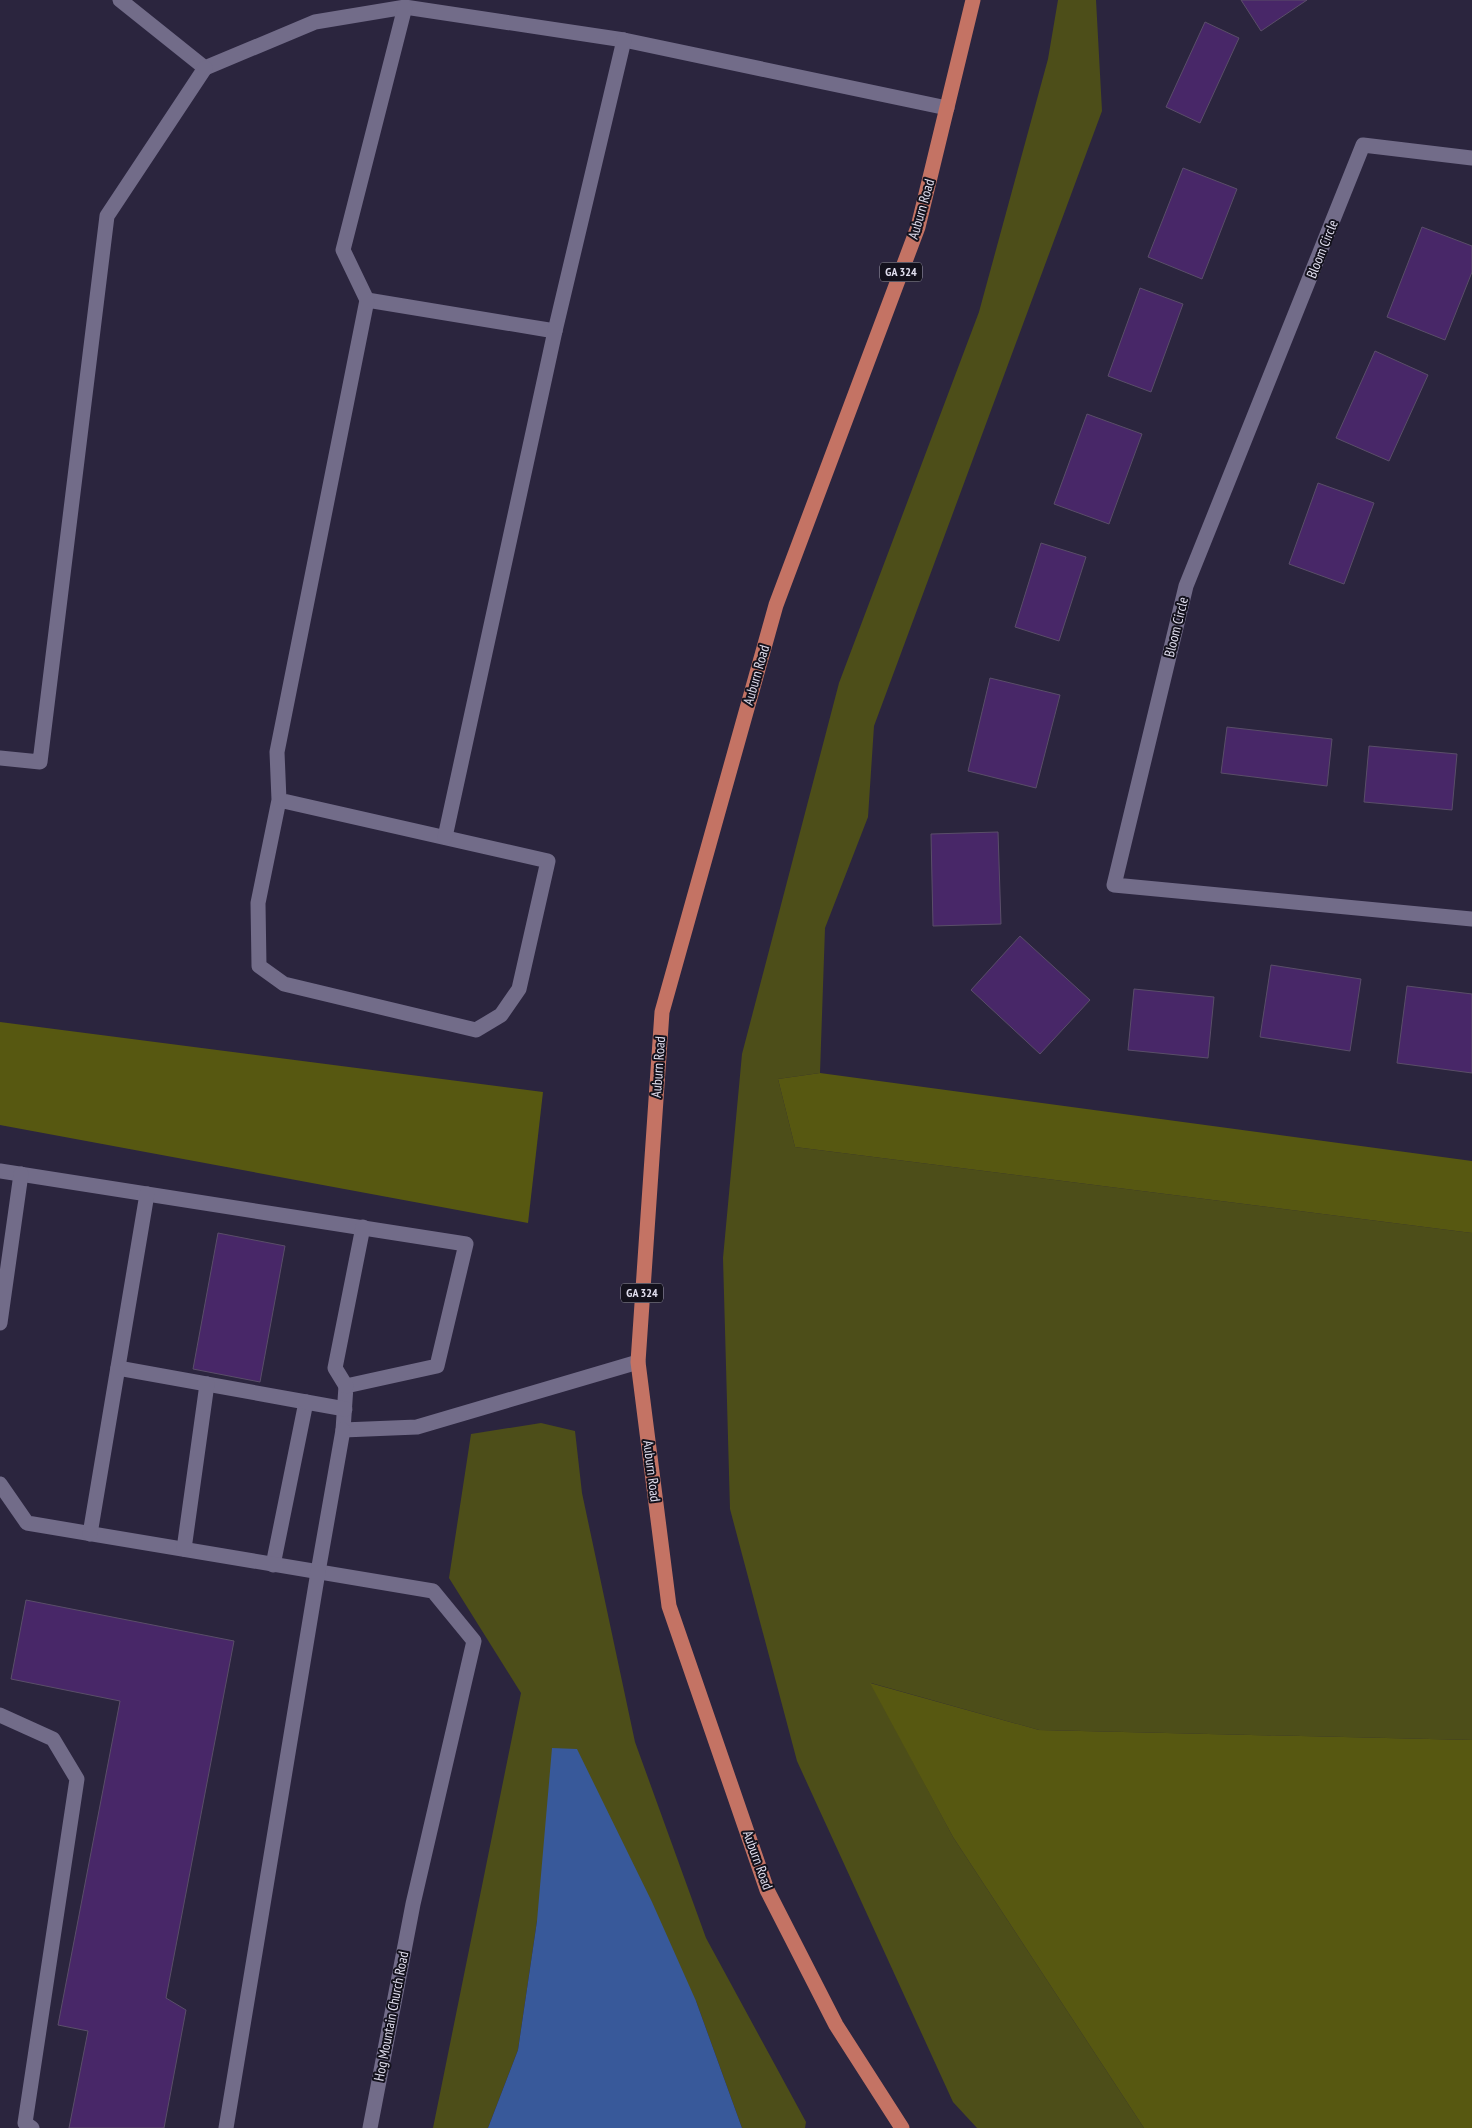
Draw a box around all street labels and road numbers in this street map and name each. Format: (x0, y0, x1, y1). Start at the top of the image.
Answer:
street label: Auburn Road (904, 177, 938, 241)
street label: Bloom Circle (1302, 217, 1342, 281)
road number: GA 324 (880, 262, 922, 282)
street label: Bloom Circle (1160, 595, 1192, 659)
street label: Auburn Road (739, 643, 773, 707)
street label: Auburn Road (647, 1036, 669, 1098)
road number: GA 324 (621, 1284, 663, 1302)
street label: Auburn Road (639, 1439, 665, 1503)
street label: Auburn Road (739, 1828, 777, 1892)
street label: Hog Mountain Church Road (370, 1950, 412, 2082)

